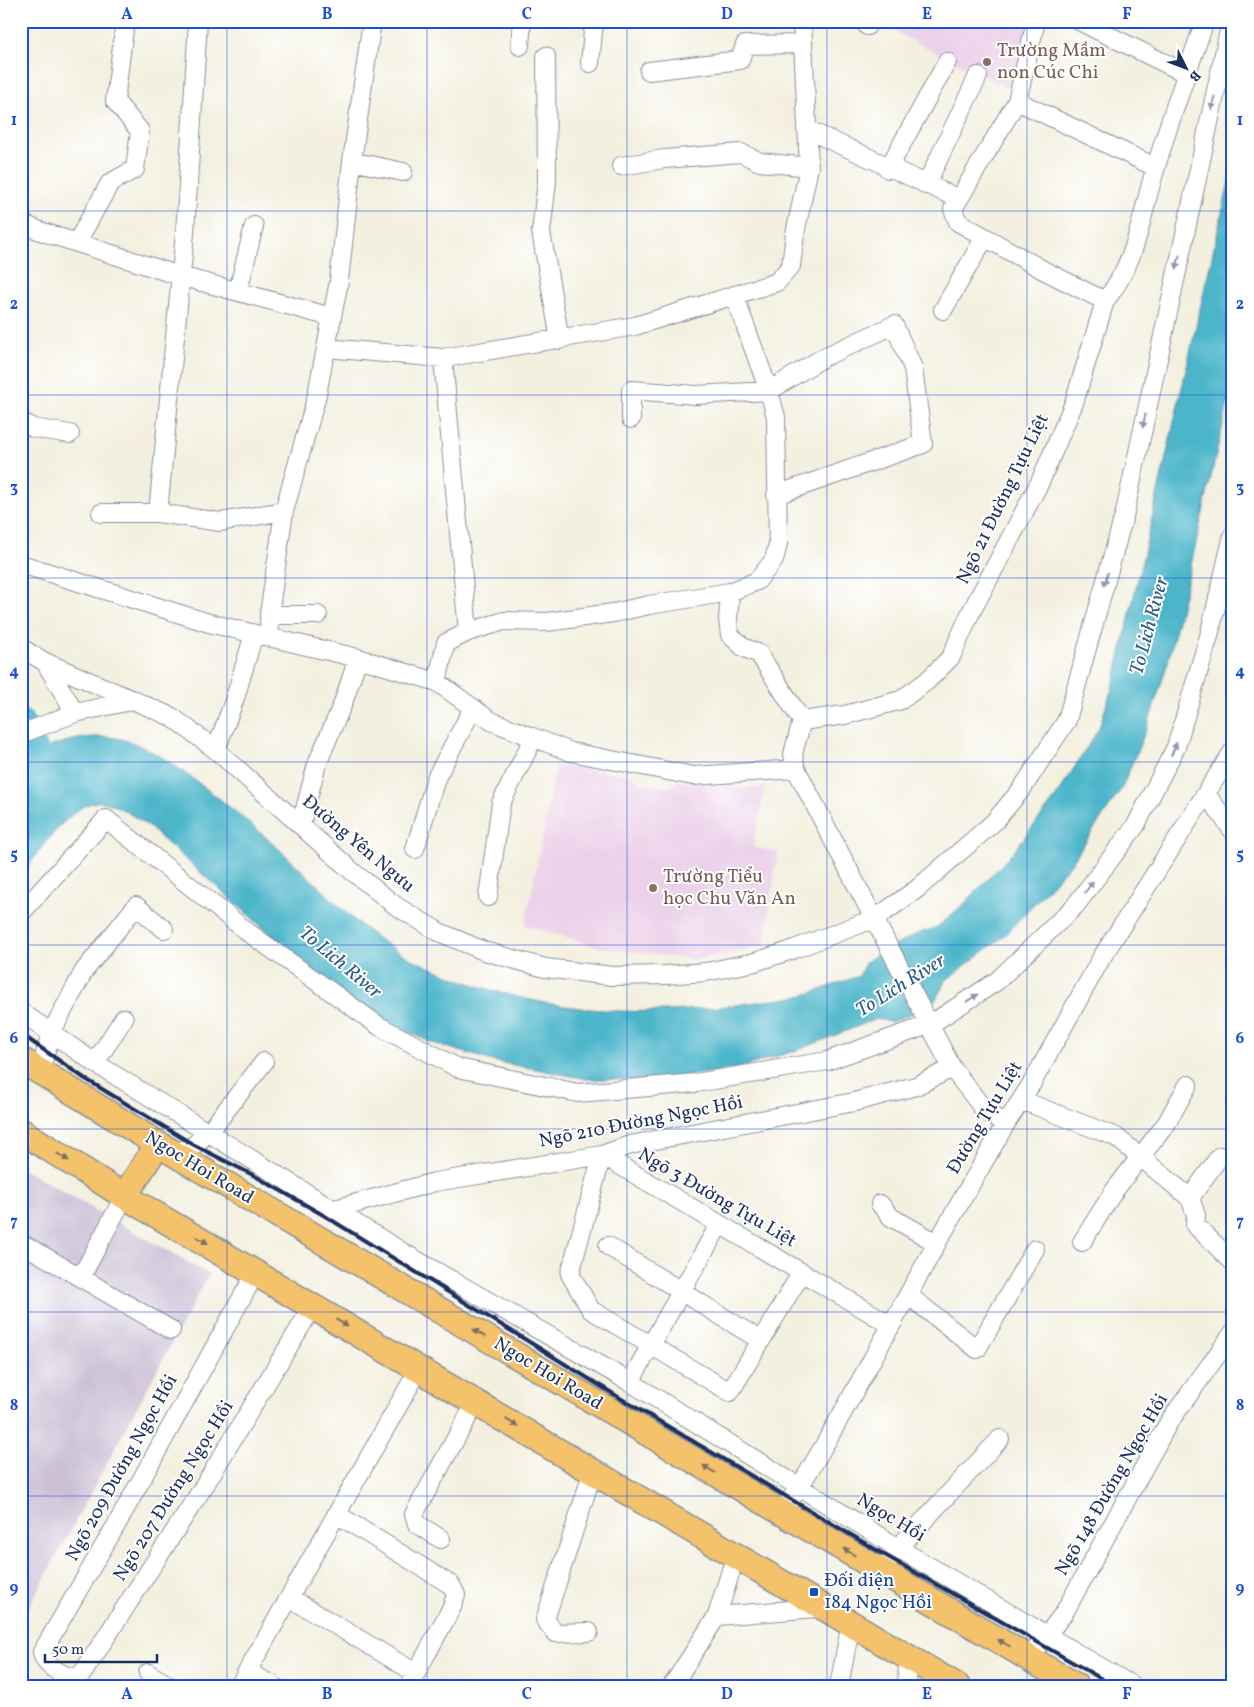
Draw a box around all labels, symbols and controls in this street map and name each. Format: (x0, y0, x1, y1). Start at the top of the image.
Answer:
text: A (121, 4, 133, 26)
text: B (322, 4, 333, 26)
text: C (522, 4, 532, 26)
text: D (721, 4, 733, 26)
text: E (922, 4, 932, 26)
text: F (1122, 4, 1132, 26)
place label: Trường Mầm non Cúc Chi (997, 38, 1106, 86)
north arrow (1162, 42, 1212, 92)
marker: Trường Mầm non Cúc Chi (981, 56, 993, 68)
text: B (1184, 66, 1205, 86)
one-way arrow (1209, 96, 1217, 111)
text: 1 (11, 110, 17, 132)
text: 1 (1237, 110, 1243, 132)
one-way arrow (1174, 254, 1182, 269)
text: 2 (10, 294, 18, 316)
text: 2 (1236, 294, 1244, 316)
street label: Ngõ 21 Đường Tựu Liệt (950, 409, 1056, 589)
one-way arrow (1140, 413, 1148, 428)
text: 3 (10, 477, 18, 499)
text: 3 (1236, 477, 1244, 499)
one-way arrow (1101, 571, 1109, 586)
water label: To Lich River (1123, 573, 1177, 678)
text: 4 (9, 661, 19, 683)
text: 4 (1235, 661, 1245, 683)
one-way arrow (1171, 742, 1179, 756)
street label: Đường Yên Ngưu (296, 789, 420, 899)
text: 5 (10, 844, 18, 866)
text: 5 (1236, 844, 1244, 866)
place label: Trường Tiểu học Chu Văn An (663, 864, 796, 912)
one-way arrow (1084, 881, 1095, 894)
marker: Trường Tiểu học Chu Văn An (647, 882, 659, 894)
water label: To Lich River (292, 920, 388, 1006)
water label: To Lich River (851, 947, 951, 1025)
one-way arrow (965, 993, 978, 1002)
text: 6 (10, 1028, 19, 1050)
text: 6 (1236, 1028, 1245, 1050)
street label: Đường Tựu Liệt (941, 1056, 1029, 1179)
street label: Ngõ 210 Đường Ngọc Hồi (537, 1089, 746, 1155)
street label: Ngoc Hoi Road (140, 1125, 258, 1211)
street label: Ngõ 3 Đường Tựu Liệt (633, 1142, 801, 1254)
one-way arrow (56, 1153, 69, 1162)
text: 7 (10, 1211, 18, 1233)
text: 7 (1236, 1211, 1244, 1233)
one-way arrow (195, 1236, 209, 1245)
one-way arrow (334, 1319, 349, 1327)
one-way arrow (472, 1329, 485, 1338)
street label: Ngoc Hoi Road (489, 1331, 607, 1417)
street label: Ngõ 209 Đường Ngọc Hồi (60, 1370, 184, 1566)
street label: Ngõ 148 Đường Ngọc Hồi (1049, 1389, 1175, 1581)
text: 8 (10, 1395, 18, 1417)
street label: Ngõ 207 Đường Ngọc Hồi (108, 1395, 241, 1587)
text: 8 (1236, 1395, 1244, 1417)
one-way arrow (506, 1419, 519, 1428)
one-way arrow (702, 1465, 715, 1474)
street label: Ngọc Hồi (852, 1487, 931, 1549)
one-way arrow (842, 1547, 855, 1556)
place label: Đối diện 184 Ngọc Hồi (824, 1568, 932, 1616)
text: 9 (10, 1578, 19, 1600)
text: 9 (1236, 1578, 1245, 1600)
marker: Đối diện 184 Ngọc Hồi (808, 1586, 820, 1598)
scale bar (45, 1632, 158, 1664)
one-way arrow (997, 1639, 1011, 1648)
text: 50 m (52, 1640, 84, 1661)
text: A (121, 1684, 133, 1706)
text: B (322, 1684, 333, 1706)
text: C (522, 1684, 532, 1706)
text: D (721, 1684, 733, 1706)
text: E (922, 1684, 932, 1706)
text: F (1122, 1684, 1132, 1706)

